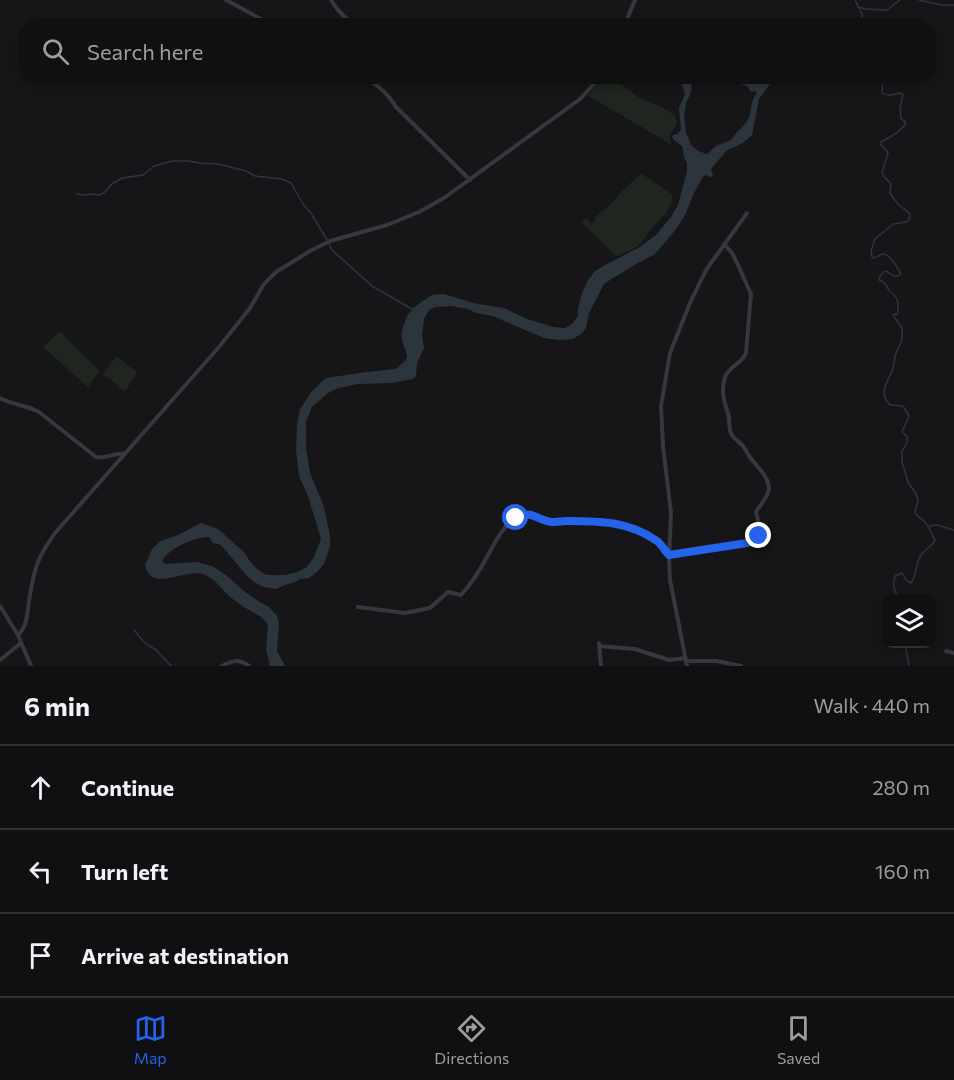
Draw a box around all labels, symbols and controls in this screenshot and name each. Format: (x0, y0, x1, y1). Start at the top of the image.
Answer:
search box (18, 18, 936, 84)
icon: search (39, 35, 72, 68)
text: Search here (87, 38, 203, 65)
route start (502, 504, 528, 530)
route end (745, 522, 771, 548)
map controls (882, 594, 936, 648)
button: layers (882, 594, 936, 648)
text: 6 min (24, 690, 90, 721)
text: Walk · 440 m (814, 693, 930, 717)
icon: ahead (24, 771, 57, 804)
text: Continue (81, 774, 174, 801)
text: 280 m (872, 775, 930, 799)
icon: left (24, 855, 57, 888)
text: Turn left (81, 858, 168, 885)
text: 160 m (875, 859, 930, 883)
icon: arrive (24, 939, 57, 972)
text: Arrive at destination (81, 942, 289, 969)
tab: Map (134, 1012, 167, 1067)
tab: Directions (434, 1012, 509, 1067)
tab: Saved (777, 1012, 820, 1067)

